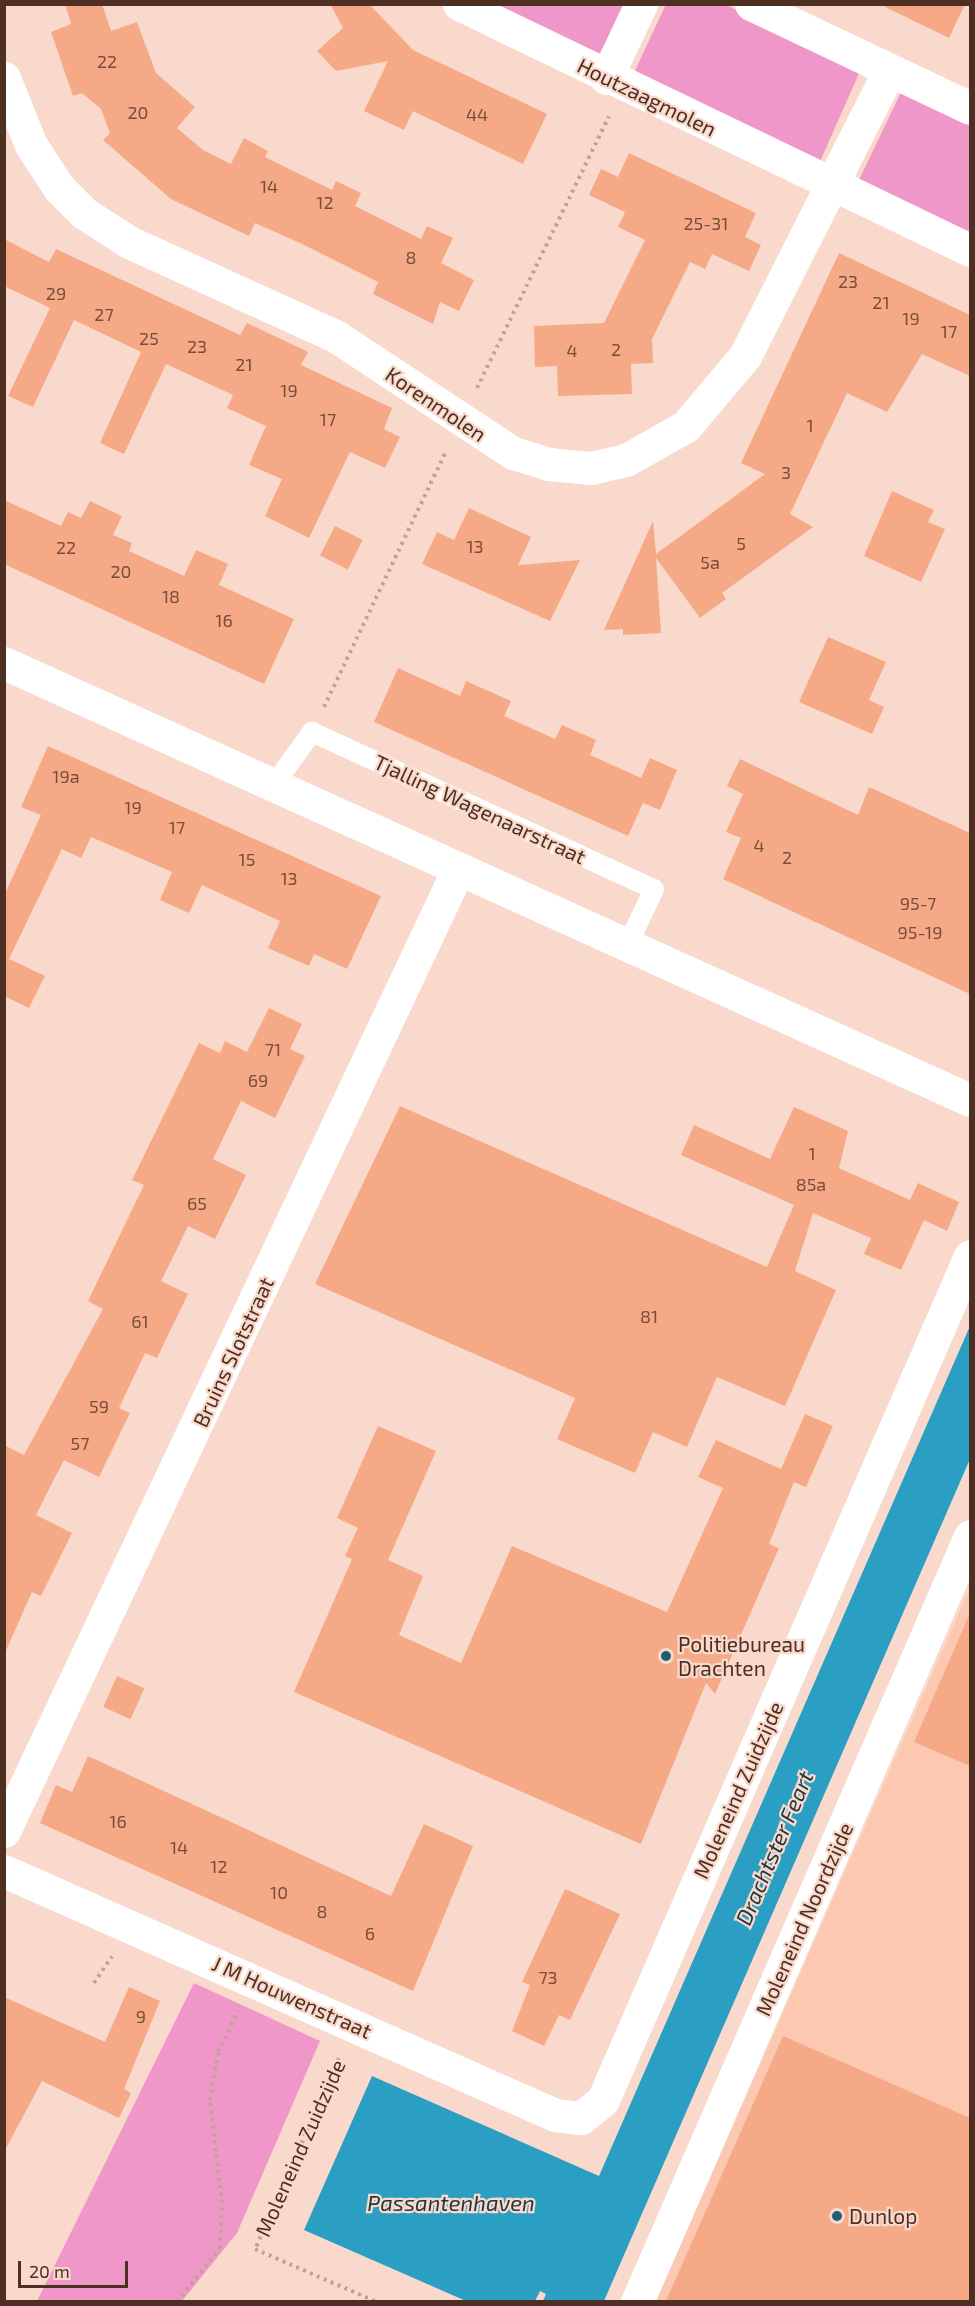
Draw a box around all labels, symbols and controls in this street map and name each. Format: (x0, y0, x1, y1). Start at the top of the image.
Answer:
house number: 22 (97, 50, 117, 72)
street label: Houtzaagmolen (573, 52, 721, 142)
house number: 20 (128, 101, 148, 123)
house number: 44 (466, 103, 488, 125)
house number: 14 (260, 175, 278, 197)
house number: 12 (316, 191, 334, 213)
house number: 25-31 (683, 212, 729, 234)
house number: 8 (406, 246, 416, 268)
house number: 23 (838, 270, 858, 292)
house number: 29 (46, 282, 66, 304)
house number: 21 (872, 291, 890, 313)
house number: 27 (94, 303, 114, 325)
house number: 19 (902, 307, 920, 329)
house number: 17 (941, 320, 957, 342)
house number: 25 (139, 327, 159, 349)
house number: 23 (187, 335, 207, 357)
house number: 2 (611, 338, 621, 360)
house number: 4 (566, 339, 578, 361)
house number: 21 (235, 353, 253, 375)
street label: Korenmolen (381, 361, 491, 447)
house number: 19 (280, 379, 298, 401)
house number: 17 (320, 408, 336, 430)
house number: 1 (806, 414, 814, 436)
house number: 3 (781, 461, 791, 483)
house number: 5 (736, 532, 746, 554)
house number: 13 (466, 535, 484, 557)
house number: 22 (56, 536, 76, 558)
house number: 5a (700, 551, 720, 573)
house number: 20 (111, 560, 131, 582)
house number: 18 (162, 585, 180, 607)
house number: 16 (215, 609, 233, 631)
street label: Tjalling Wagenaarstraat (370, 749, 590, 869)
house number: 19a (52, 765, 80, 787)
house number: 19 (124, 796, 142, 818)
house number: 17 (169, 816, 185, 838)
house number: 4 (753, 834, 765, 856)
house number: 2 (782, 846, 792, 868)
house number: 15 (239, 848, 255, 870)
house number: 13 (280, 867, 298, 889)
house number: 95-7 (900, 892, 936, 914)
house number: 95-19 (898, 921, 942, 943)
house number: 71 (265, 1038, 281, 1060)
house number: 69 (248, 1069, 268, 1091)
house number: 1 (808, 1142, 816, 1164)
house number: 85a (796, 1173, 826, 1195)
house number: 65 (187, 1192, 207, 1214)
street label: Bruins Slotstraat (187, 1273, 279, 1431)
house number: 81 (640, 1305, 658, 1327)
house number: 61 (131, 1310, 149, 1332)
house number: 59 (89, 1395, 109, 1417)
house number: 57 (71, 1432, 89, 1454)
place label: Politiebureau Drachten (678, 1631, 805, 1681)
marker: Politiebureau Drachten (659, 1649, 673, 1663)
street label: Moleneind Zuidzijde (688, 1698, 788, 1882)
water label: Drachtster Feart (730, 1767, 818, 1929)
house number: 16 (109, 1810, 127, 1832)
street label: Moleneind Noordzijde (750, 1818, 858, 2020)
house number: 14 (170, 1836, 188, 1858)
house number: 12 (210, 1855, 228, 1877)
house number: 10 (270, 1881, 288, 1903)
house number: 8 (317, 1900, 327, 1922)
house number: 6 (365, 1922, 375, 1944)
street label: J M Houwenstraat (208, 1951, 376, 2043)
house number: 73 (538, 1966, 558, 1988)
house number: 9 (136, 2005, 146, 2027)
street label: Moleneind Zuidzijde (250, 2056, 350, 2240)
water label: Passantenhaven (367, 2190, 535, 2216)
place label: Dunlop (849, 2203, 917, 2229)
marker: Dunlop (830, 2209, 844, 2223)
scale bar (21, 2249, 130, 2287)
text: 20 m (29, 2260, 70, 2282)

